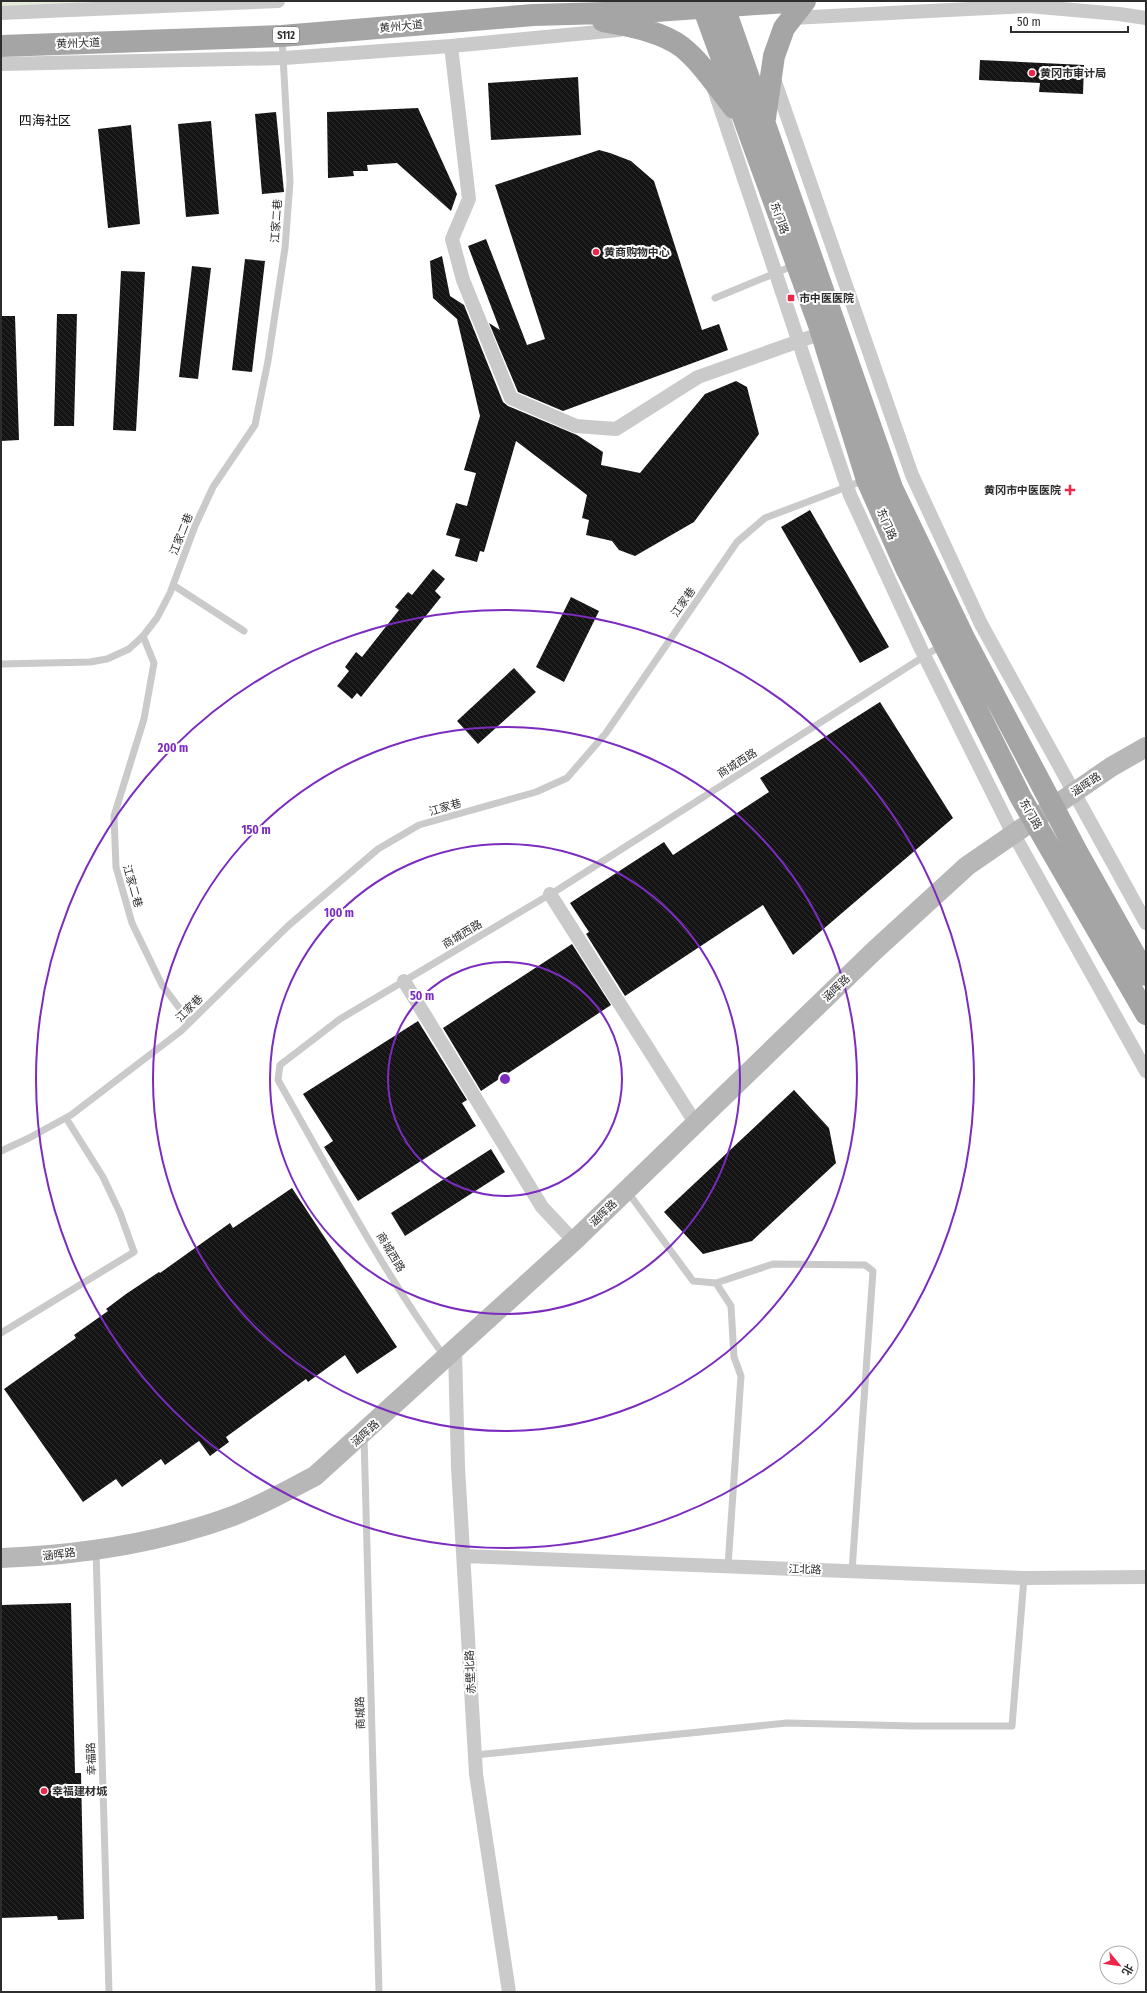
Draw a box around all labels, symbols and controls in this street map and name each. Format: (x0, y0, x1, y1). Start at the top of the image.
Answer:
scale bar (1011, 8, 1128, 34)
text: 50 m (1017, 15, 1041, 29)
street label: 黄州大道 (379, 18, 424, 35)
road number: S112 (273, 27, 299, 43)
street label: 黄州大道 (56, 36, 100, 51)
place label: 黄冈市审计局 (1040, 67, 1106, 80)
marker: 黄冈市审计局 (1027, 68, 1037, 78)
district label: 四海社区 (19, 113, 71, 128)
street label: 江家二巷 (268, 199, 285, 243)
street label: 东门路 (768, 200, 791, 236)
place label: 黄商购物中心 (604, 246, 670, 259)
marker: 黄商购物中心 (591, 247, 601, 257)
place label: 市中医医院 (799, 292, 854, 305)
marker: 市中医医院 (786, 293, 796, 303)
place label: 黄冈市中医医院 (984, 484, 1061, 497)
marker: 黄冈市中医医院 (1064, 484, 1076, 496)
street label: 东门路 (874, 506, 899, 542)
street label: 江家二巷 (167, 511, 196, 557)
street label: 江家巷 (669, 585, 698, 620)
text: 200 m (157, 741, 188, 755)
street label: 商城西路 (715, 746, 759, 781)
street label: 涵晖路 (1069, 770, 1104, 799)
street label: 江家巷 (427, 797, 463, 818)
street label: 东门路 (1017, 797, 1044, 832)
text: 150 m (241, 823, 271, 837)
street label: 江家二巷 (120, 863, 145, 909)
text: 100 m (324, 906, 354, 920)
street label: 商城西路 (440, 918, 484, 951)
street label: 涵晖路 (820, 972, 853, 1004)
text: 50 m (410, 989, 434, 1003)
street label: 江家巷 (173, 992, 206, 1025)
centre of rings (498, 1072, 512, 1086)
street label: 涵晖路 (587, 1197, 620, 1229)
street label: 商城西路 (374, 1230, 407, 1274)
street label: 涵晖路 (349, 1418, 382, 1449)
street label: 涵晖路 (42, 1546, 76, 1563)
street label: 江北路 (788, 1562, 822, 1577)
street label: 赤壁北路 (463, 1650, 478, 1694)
street label: 商城路 (353, 1696, 368, 1730)
street label: 幸福路 (84, 1742, 99, 1776)
place label: 幸福建材城 (52, 1785, 108, 1798)
marker: 幸福建材城 (39, 1786, 49, 1796)
north arrow (1099, 1945, 1139, 1985)
text: 北 (1119, 1962, 1136, 1978)

